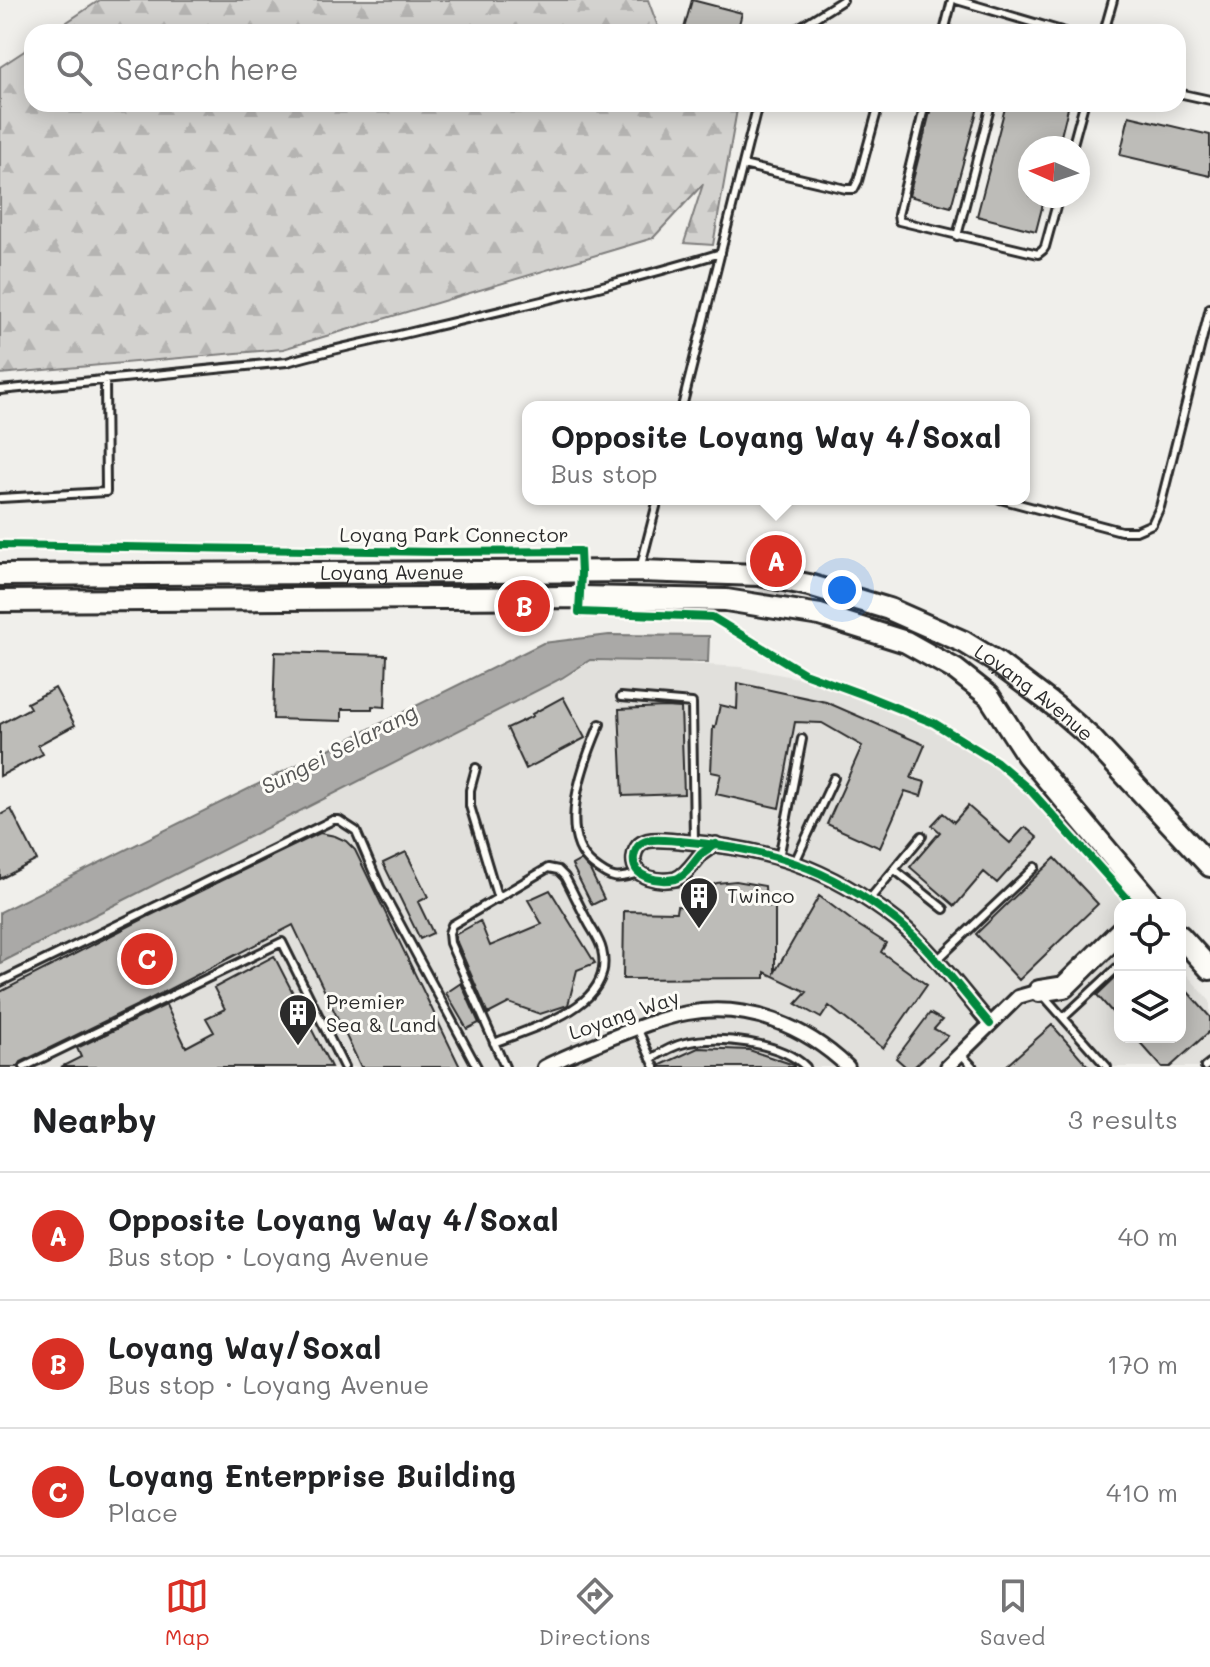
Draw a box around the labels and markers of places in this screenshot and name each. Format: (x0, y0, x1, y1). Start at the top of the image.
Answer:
pin: A (750, 531, 802, 591)
pin: B (498, 576, 550, 636)
building icon: Twinco (678, 875, 720, 930)
place label: Twinco (727, 882, 795, 908)
pin: C (121, 929, 173, 989)
place label: Premier Sea & Land (326, 988, 436, 1037)
building icon: Premier Sea & Land (277, 992, 319, 1047)

